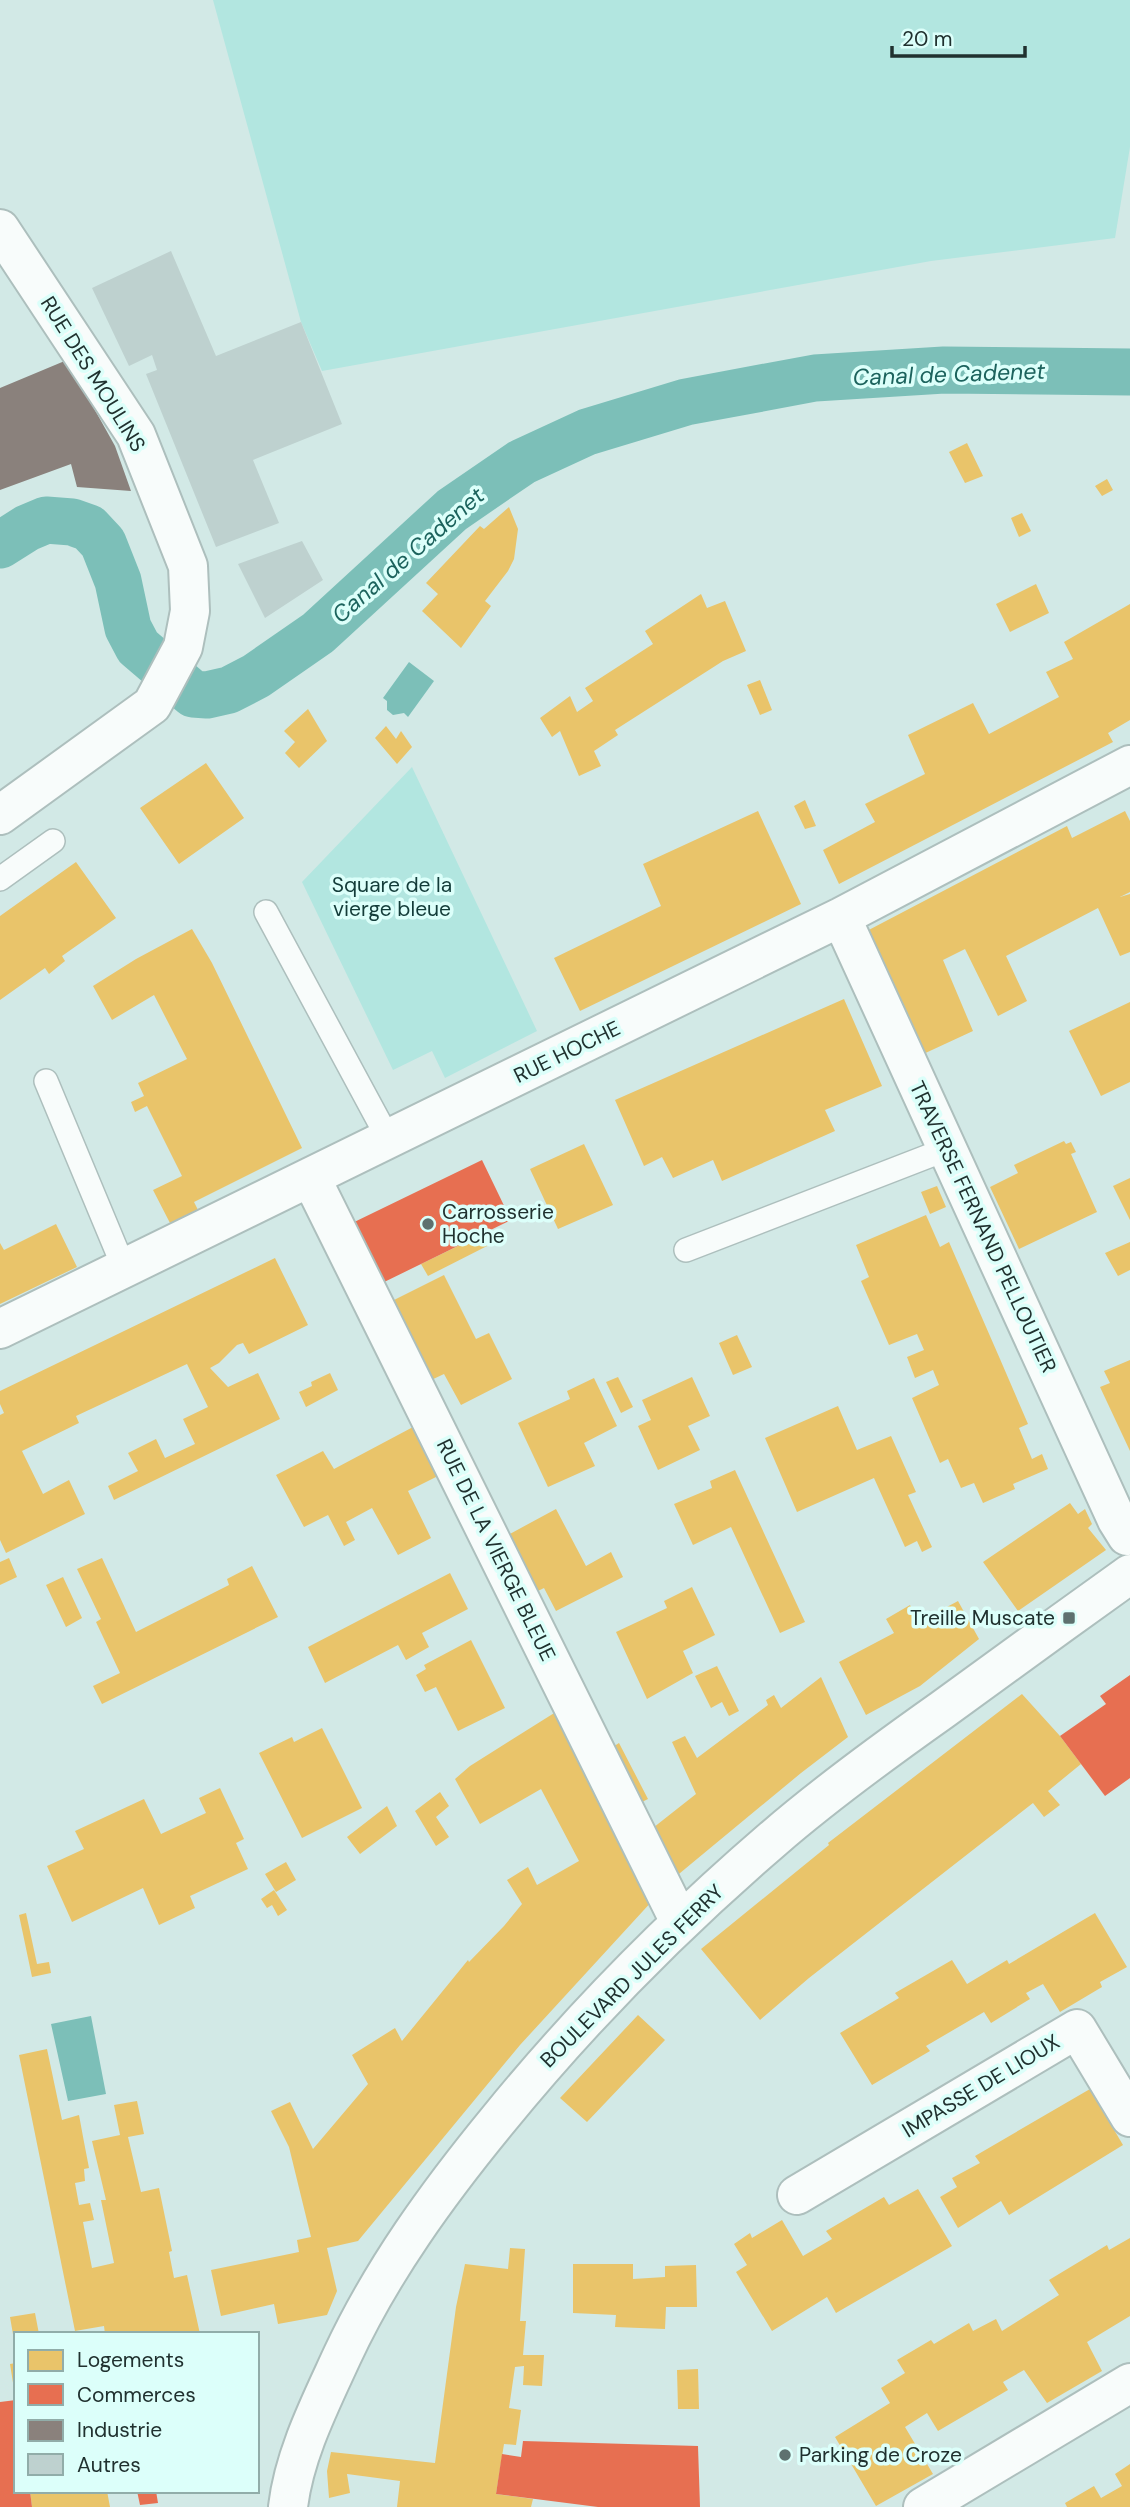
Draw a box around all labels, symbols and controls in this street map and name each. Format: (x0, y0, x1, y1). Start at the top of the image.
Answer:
scale bar (892, 14, 1025, 58)
text: 20 m (902, 25, 953, 53)
street label: RUE DES MOULINS (34, 291, 152, 457)
water label: Canal de Cadenet (852, 356, 1046, 392)
water label: Canal de Cadenet (326, 480, 491, 629)
park label: Square de la vierge bleue (332, 871, 452, 923)
street label: RUE HOCHE (509, 1014, 625, 1090)
street label: TRAVERSE FERNAND PELLOUTIER (903, 1077, 1063, 1377)
place label: Carrosserie Hoche (442, 1198, 554, 1250)
marker: Carrosserie Hoche (420, 1216, 436, 1232)
street label: RUE DE LA VIERGE BLEUE (430, 1434, 562, 1666)
place label: Treille Muscate (910, 1604, 1055, 1632)
marker: Treille Muscate (1061, 1610, 1077, 1626)
street label: BOULEVARD JULES FERRY (534, 1878, 730, 2074)
street label: IMPASSE DE LIOUX (897, 2028, 1065, 2144)
legend (14, 2332, 259, 2493)
text: Logements (77, 2346, 184, 2374)
text: Commerces (77, 2381, 196, 2409)
text: Industrie (77, 2416, 162, 2444)
place label: Parking de Croze (799, 2441, 962, 2469)
marker: Parking de Croze (777, 2447, 793, 2463)
text: Autres (77, 2451, 141, 2479)

